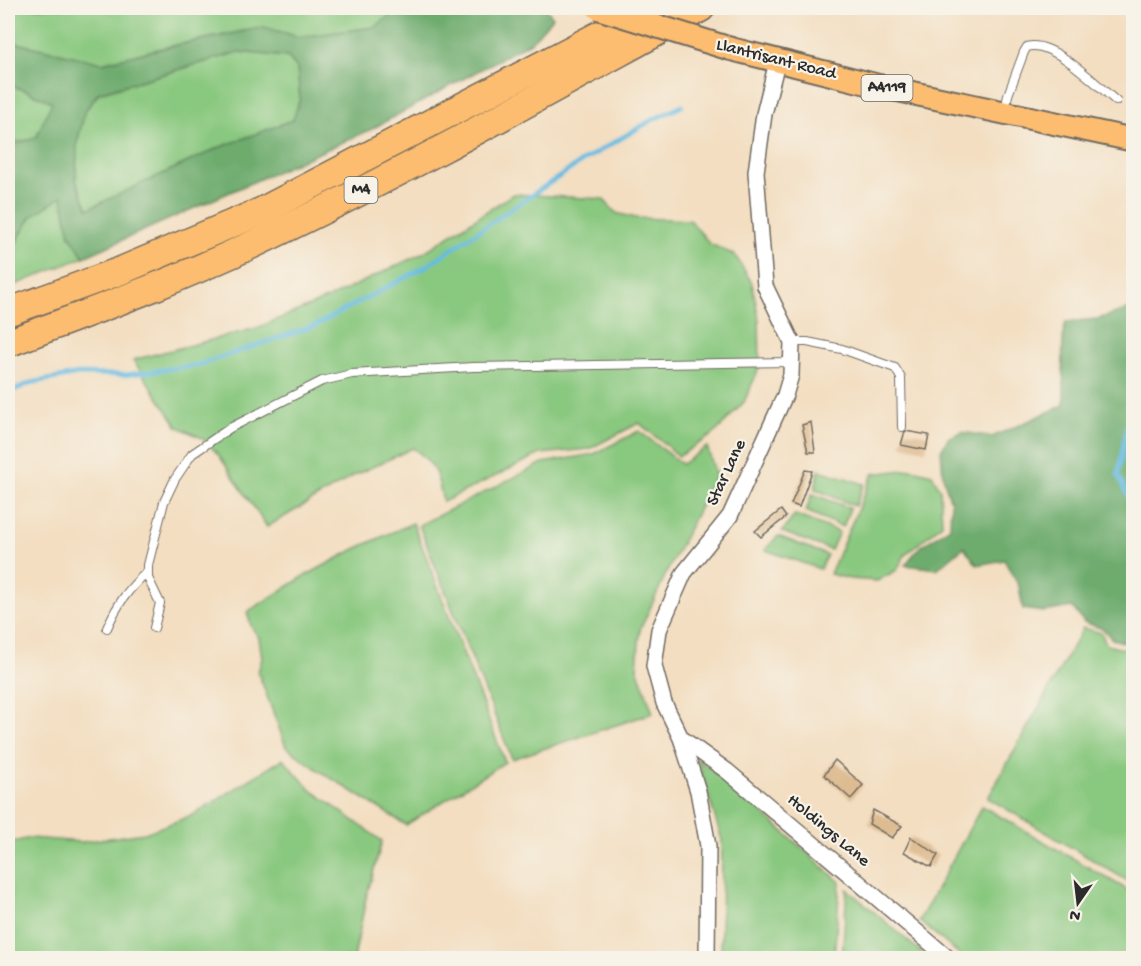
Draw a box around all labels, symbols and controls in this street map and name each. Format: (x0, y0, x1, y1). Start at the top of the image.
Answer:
street label: Llantrisant Road (714, 35, 840, 85)
road number: A4119 (862, 75, 912, 101)
road number: M4 (344, 177, 378, 203)
street label: Star Lane (703, 436, 752, 510)
street label: Holdings Lane (782, 790, 874, 872)
north arrow (1048, 873, 1108, 933)
text: N (1067, 904, 1083, 925)

